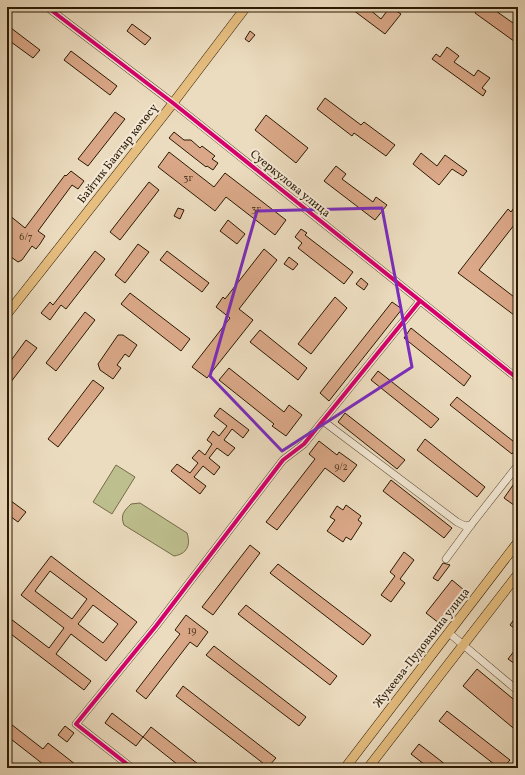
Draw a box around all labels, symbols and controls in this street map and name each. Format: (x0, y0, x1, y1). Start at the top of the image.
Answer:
street label: Байтик Баатыр көчөсү (74, 100, 162, 207)
street label: Суеркулова улица (246, 147, 334, 221)
house number: 3г (183, 171, 193, 185)
house number: 3г (251, 202, 261, 216)
house number: 6/7 (19, 230, 33, 244)
house number: 9/2 (334, 460, 348, 474)
street label: Жукеева-Пудовкина улица (370, 585, 474, 711)
house number: 19 (187, 624, 197, 638)

